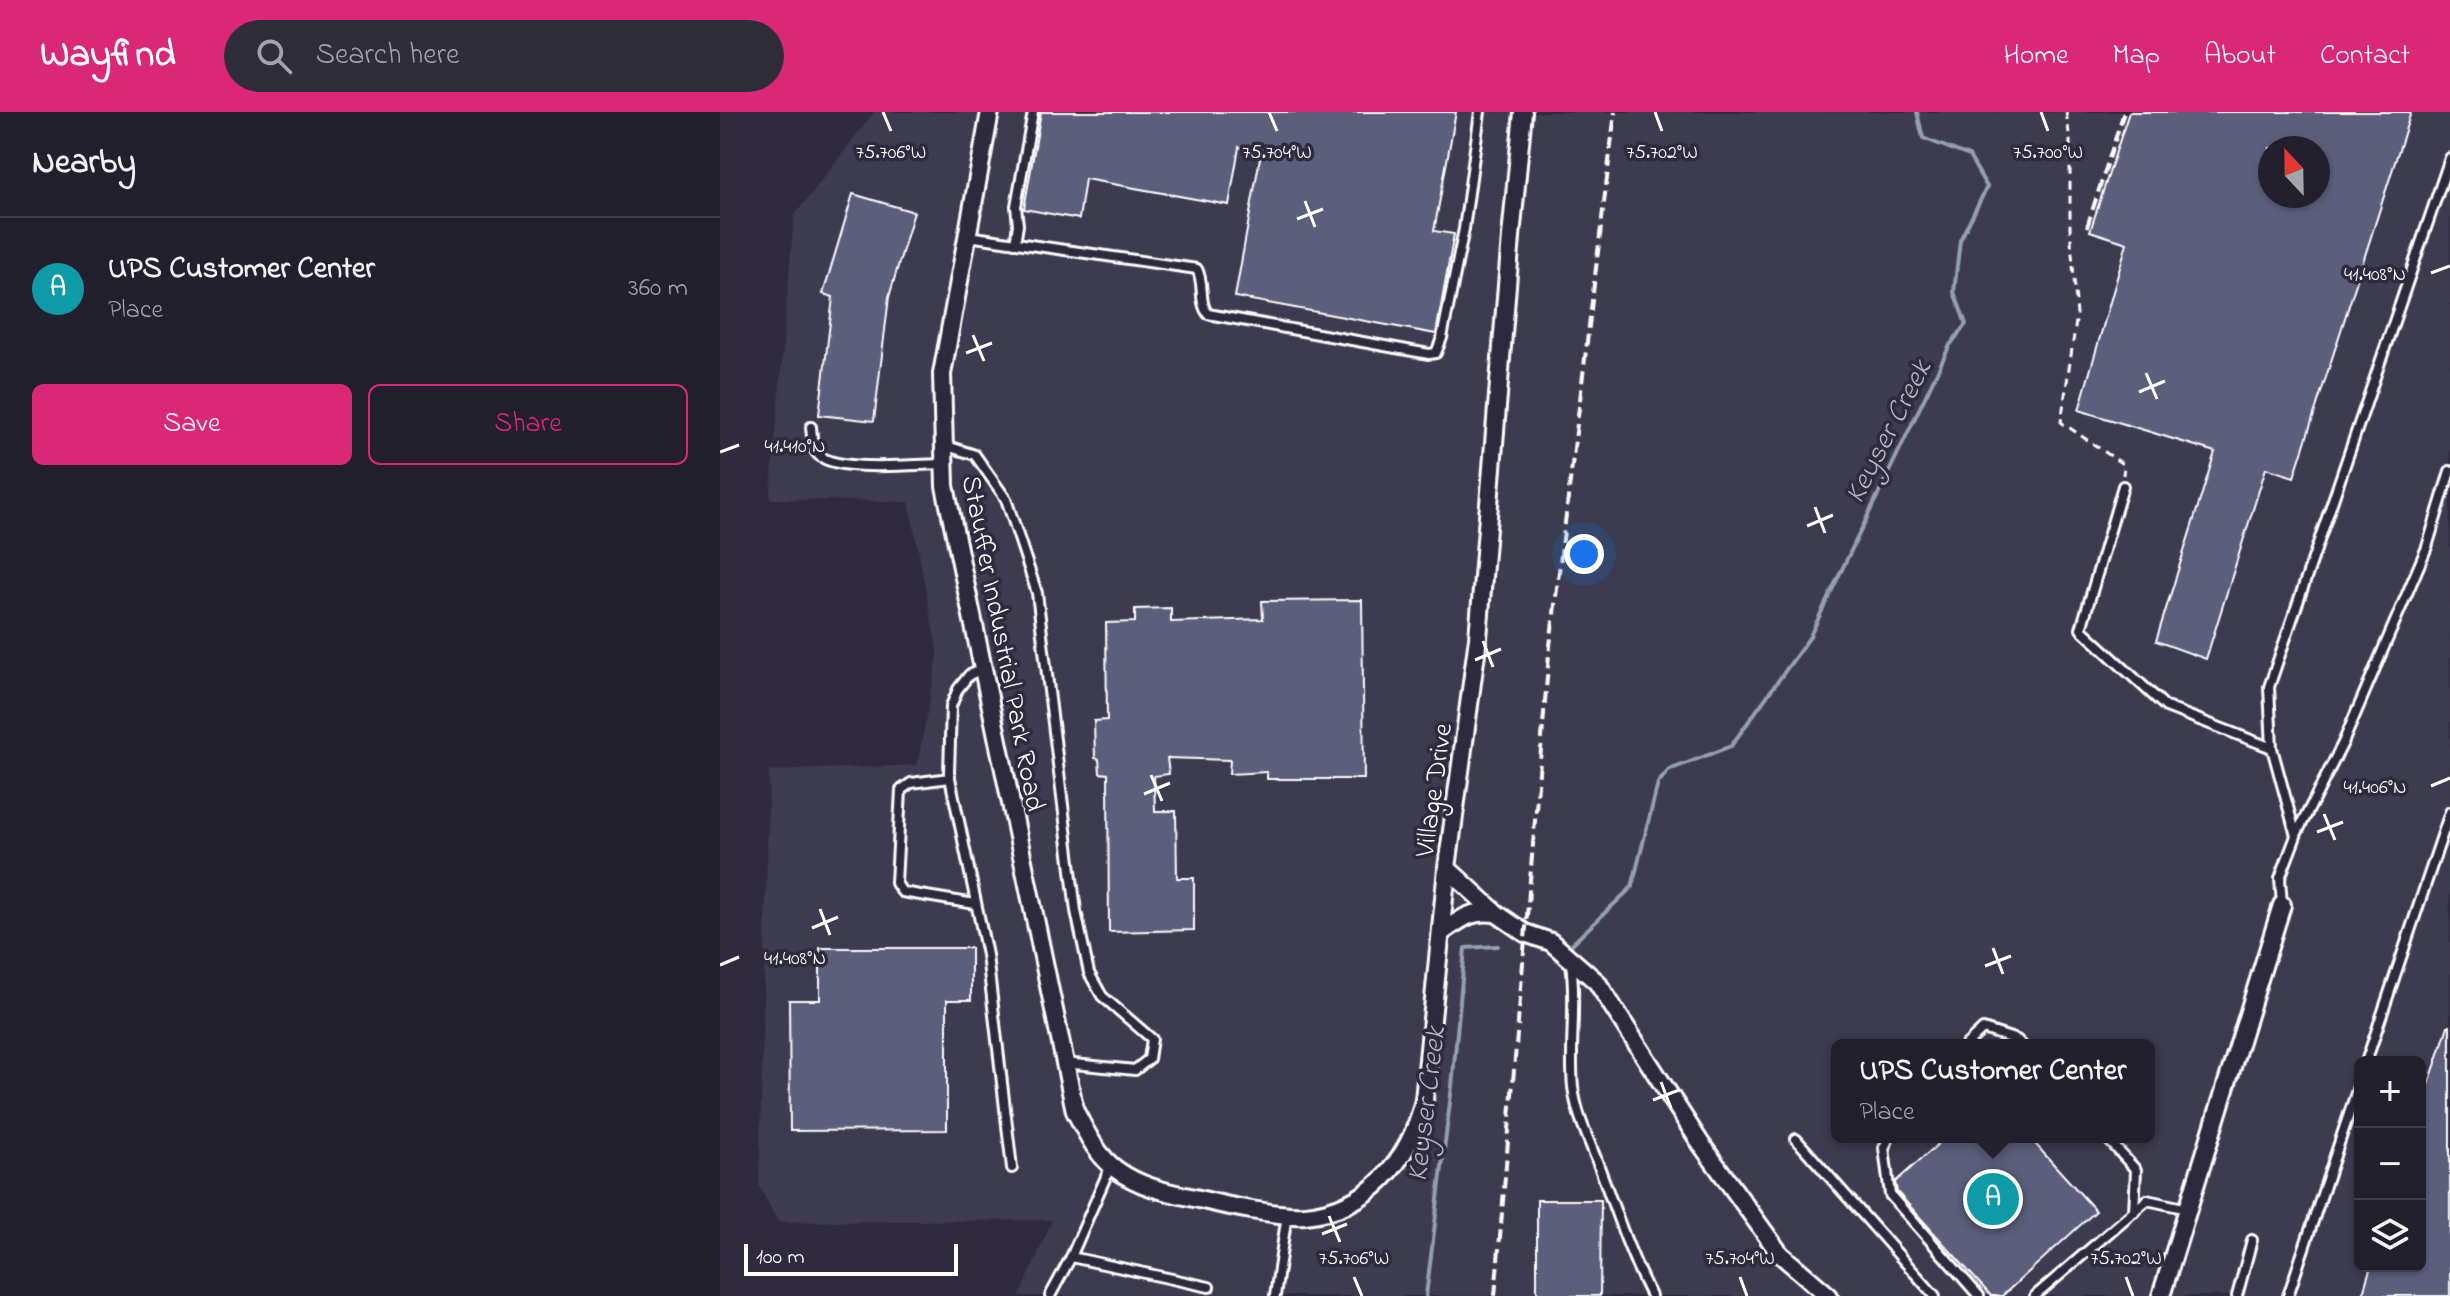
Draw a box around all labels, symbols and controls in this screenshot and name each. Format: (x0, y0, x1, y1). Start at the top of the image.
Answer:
search box (224, 20, 784, 92)
text: Wayfind (40, 28, 176, 84)
icon: search (252, 34, 296, 78)
text: Search here (316, 34, 459, 78)
text: Home (2003, 36, 2069, 77)
text: Map (2113, 36, 2160, 77)
text: About (2204, 36, 2276, 77)
text: Contact (2320, 36, 2410, 77)
north arrow (2258, 136, 2330, 208)
text: Nearby (32, 139, 136, 189)
text: 75.706°W (856, 139, 926, 168)
text: 75.704°W (1242, 139, 1312, 168)
text: 75.702°W (1626, 139, 1698, 168)
text: 75.700°W (2013, 139, 2083, 168)
text: UPS Customer Center (108, 248, 375, 292)
text: 41.408°N (2344, 261, 2406, 290)
text: A (50, 270, 66, 308)
text: 360 m (628, 270, 688, 308)
text: Place (108, 292, 163, 330)
water label: Keyser Creek (1835, 351, 1946, 512)
button: Save (32, 384, 352, 465)
button: Share (368, 384, 688, 465)
text: 41.410°N (765, 433, 825, 462)
street label: Stauffer Industrial Park Road (949, 472, 1054, 815)
your location (1564, 534, 1604, 574)
street label: Village Drive (1406, 720, 1465, 861)
text: 41.406°N (2343, 774, 2407, 803)
text: 41.408°N (764, 945, 826, 974)
water label: Keyser Creek (1397, 1022, 1460, 1184)
popup (1831, 1039, 2155, 1143)
text: UPS Customer Center (1860, 1050, 2126, 1094)
map controls (2354, 1056, 2426, 1272)
button: + (2354, 1056, 2426, 1128)
text: Place (1860, 1094, 1915, 1132)
button: − (2354, 1128, 2426, 1200)
pin: A (1967, 1169, 2019, 1229)
button: layers (2354, 1200, 2426, 1272)
scale bar (744, 1240, 958, 1276)
text: 100 m (756, 1242, 805, 1274)
text: 75.706°W (1319, 1245, 1389, 1274)
text: 75.704°W (1705, 1245, 1775, 1274)
text: 75.702°W (2090, 1245, 2162, 1274)

